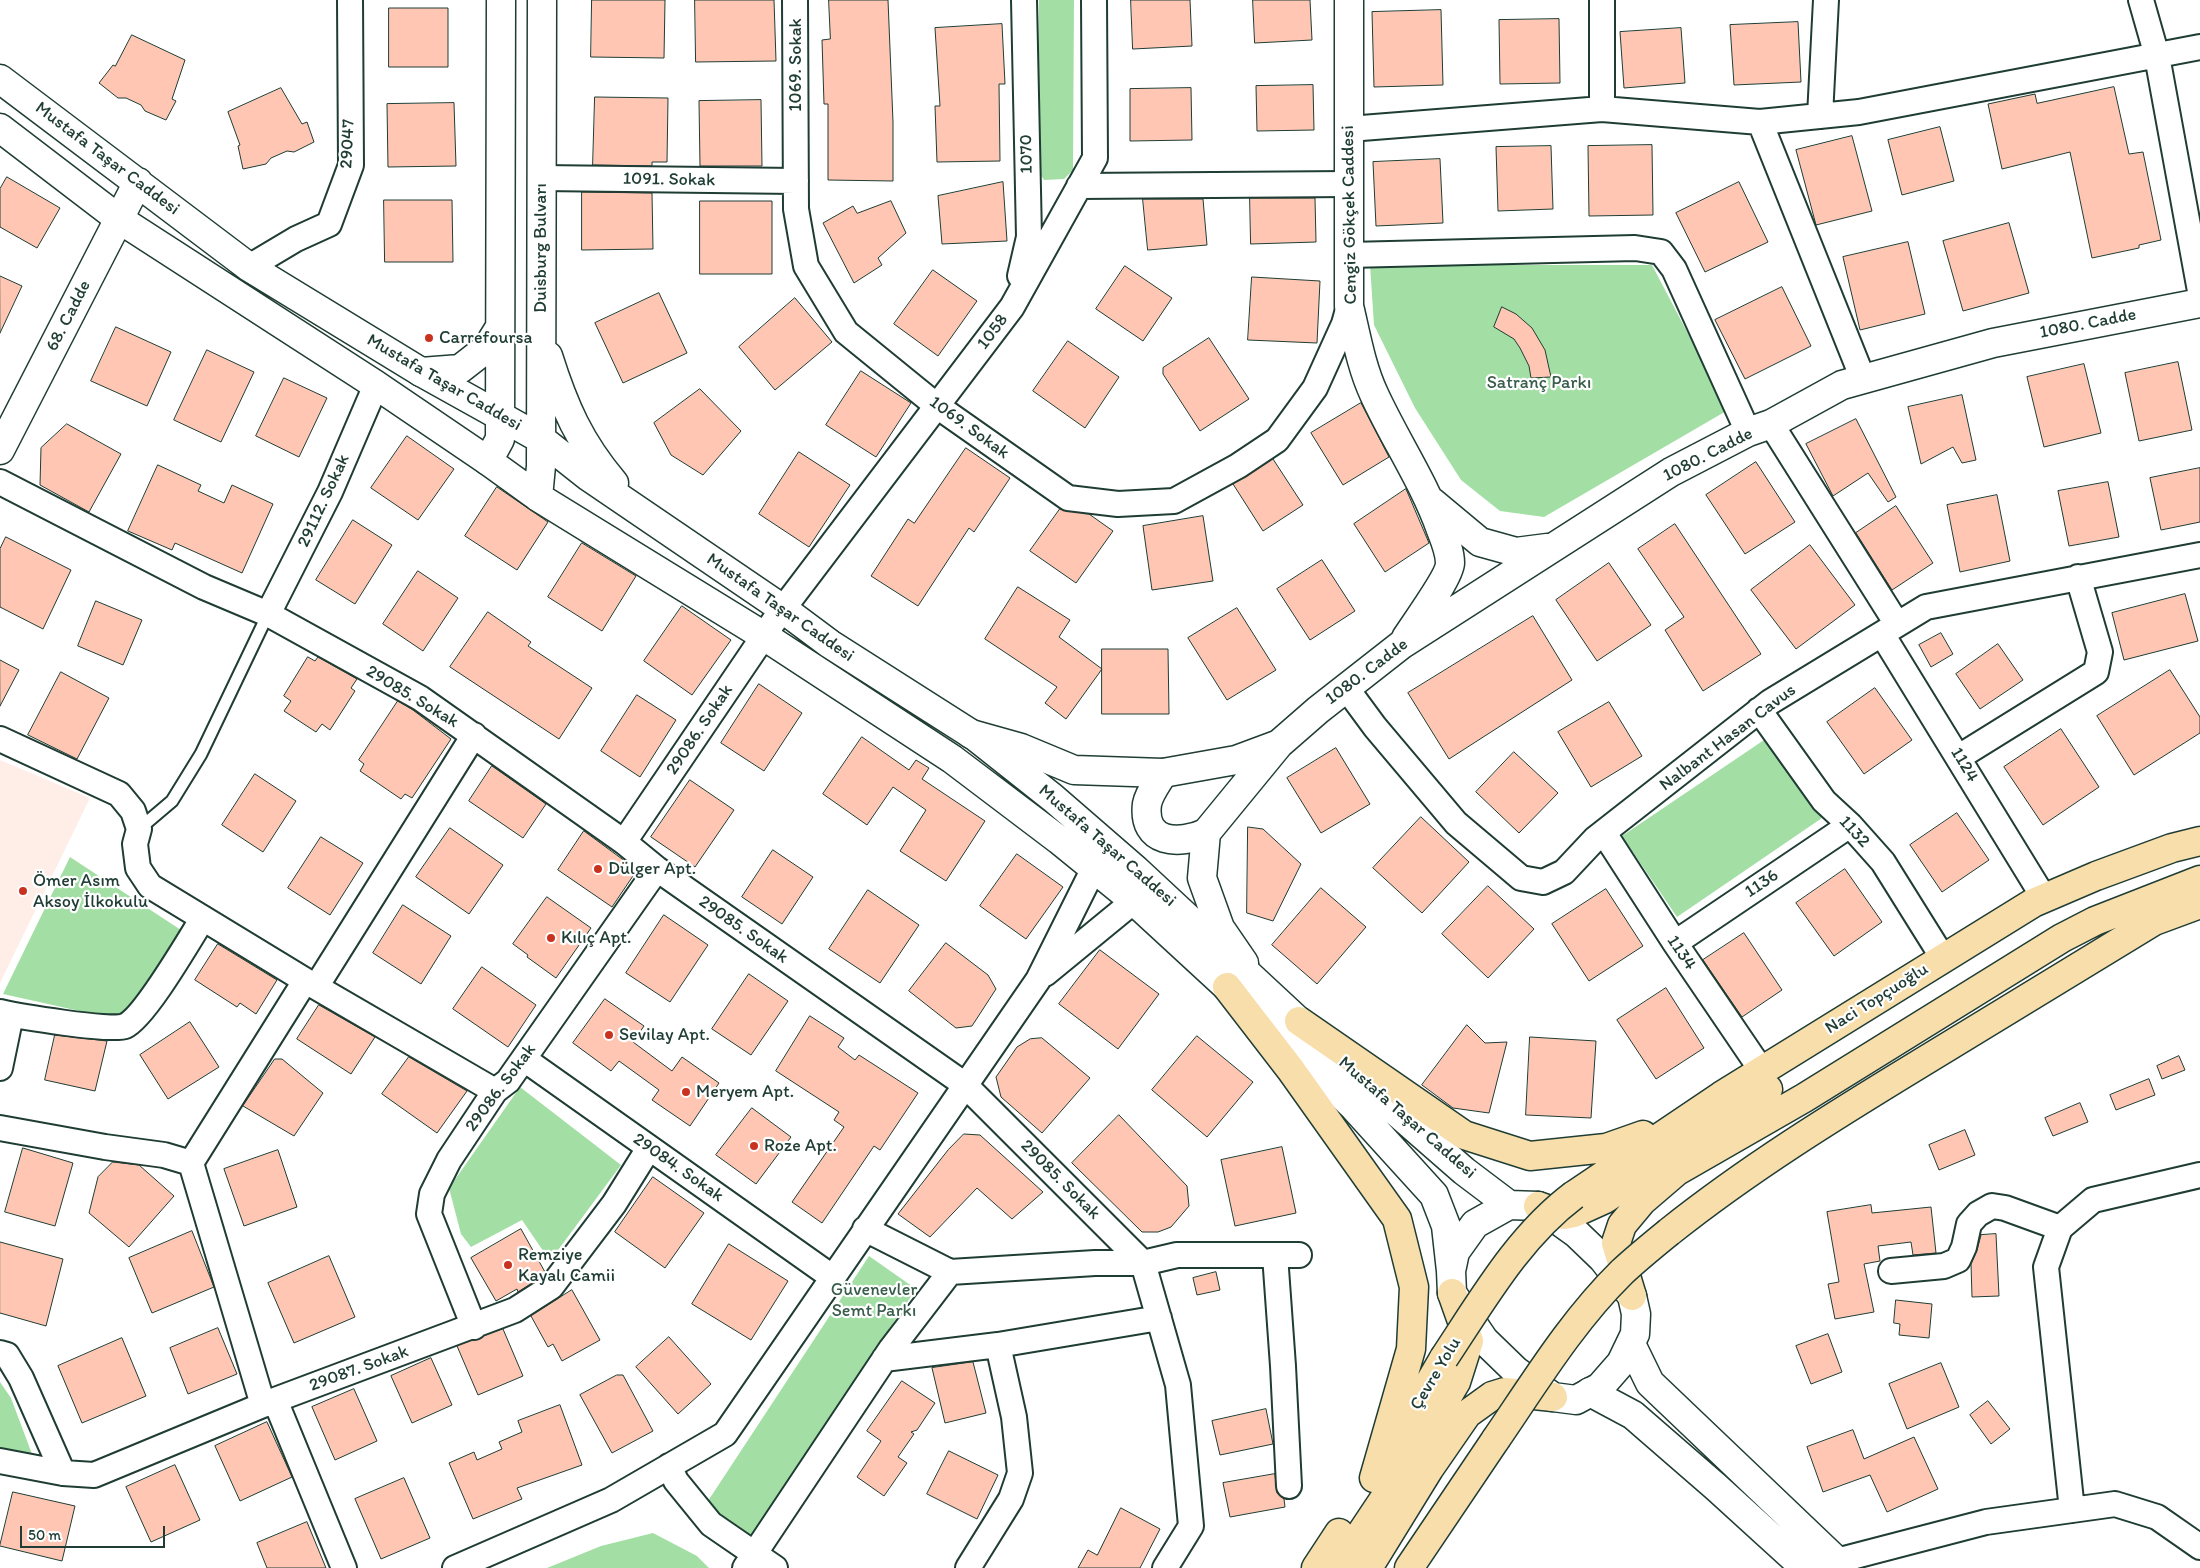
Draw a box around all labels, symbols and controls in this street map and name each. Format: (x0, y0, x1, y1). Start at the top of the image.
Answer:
street label: 1069. Sokak (785, 18, 807, 112)
street label: Mustafa Taşar Caddesi (30, 98, 184, 220)
street label: 29047 (336, 119, 360, 169)
street label: Cengiz Gökçek Caddesi (1338, 125, 1362, 305)
street label: 1070 (1016, 134, 1038, 174)
street label: 1091. Sokak (623, 168, 715, 192)
street label: Duisburg Bulvarı (530, 183, 552, 313)
street label: 68. Cadde (42, 277, 96, 355)
street label: 1080. Cadde (2038, 304, 2138, 344)
street label: 1058 (973, 310, 1013, 354)
place label: Carrefoursa (439, 327, 532, 349)
street label: Mustafa Taşar Caddesi (363, 330, 525, 436)
marker: Carrefoursa (423, 332, 435, 344)
park label: Satranç Parkı (1487, 372, 1591, 394)
street label: 1069. Sokak (925, 392, 1013, 464)
street label: 1080. Cadde (1659, 423, 1757, 487)
street label: 29112. Sokak (293, 451, 355, 551)
street label: Mustafa Taşar Caddesi (702, 549, 858, 667)
street label: 1080. Cadde (1321, 634, 1413, 710)
street label: 29085. Sokak (362, 661, 462, 733)
street label: Nalbant Hasan Cavus (1656, 680, 1800, 796)
street label: 29086. Sokak (662, 681, 738, 779)
street label: 1124 (1945, 744, 1983, 786)
street label: Mustafa Taşar Caddesi (1034, 780, 1180, 912)
street label: 1132 (1834, 811, 1874, 853)
place label: Dülger Apt. (608, 858, 696, 880)
marker: Dülger Apt. (592, 863, 604, 875)
street label: 1136 (1741, 865, 1783, 903)
place label: Ömer Asım Aksoy İlkokulu (33, 870, 148, 912)
marker: Ömer Asım Aksoy İlkokulu (17, 885, 29, 897)
street label: 29085. Sokak (694, 891, 792, 969)
place label: Kılıç Apt. (561, 927, 631, 949)
street label: 1134 (1662, 931, 1700, 975)
marker: Kılıç Apt. (545, 932, 557, 944)
street label: Naci Topçuoğlu (1822, 959, 1932, 1039)
place label: Sevilay Apt. (619, 1024, 710, 1046)
marker: Sevilay Apt. (603, 1029, 615, 1041)
street label: 29086. Sokak (461, 1040, 541, 1136)
street label: Mustafa Taşar Caddesi (1334, 1052, 1480, 1184)
place label: Meryem Apt. (696, 1081, 794, 1103)
marker: Meryem Apt. (680, 1086, 692, 1098)
street label: 29084. Sokak (628, 1129, 728, 1207)
place label: Roze Apt. (764, 1135, 837, 1157)
street label: 29085. Sokak (1015, 1135, 1105, 1225)
marker: Roze Apt. (748, 1140, 760, 1152)
place label: Remziye Kayalı Camii (518, 1244, 615, 1286)
marker: Remziye Kayalı Camii (502, 1259, 514, 1271)
park label: Güvenevler Semt Parkı (831, 1279, 917, 1322)
street label: Çevre Yolu (1406, 1334, 1466, 1414)
street label: 29087. Sokak (306, 1341, 412, 1397)
scale bar (22, 1516, 168, 1548)
text: 50 m (28, 1526, 61, 1544)

